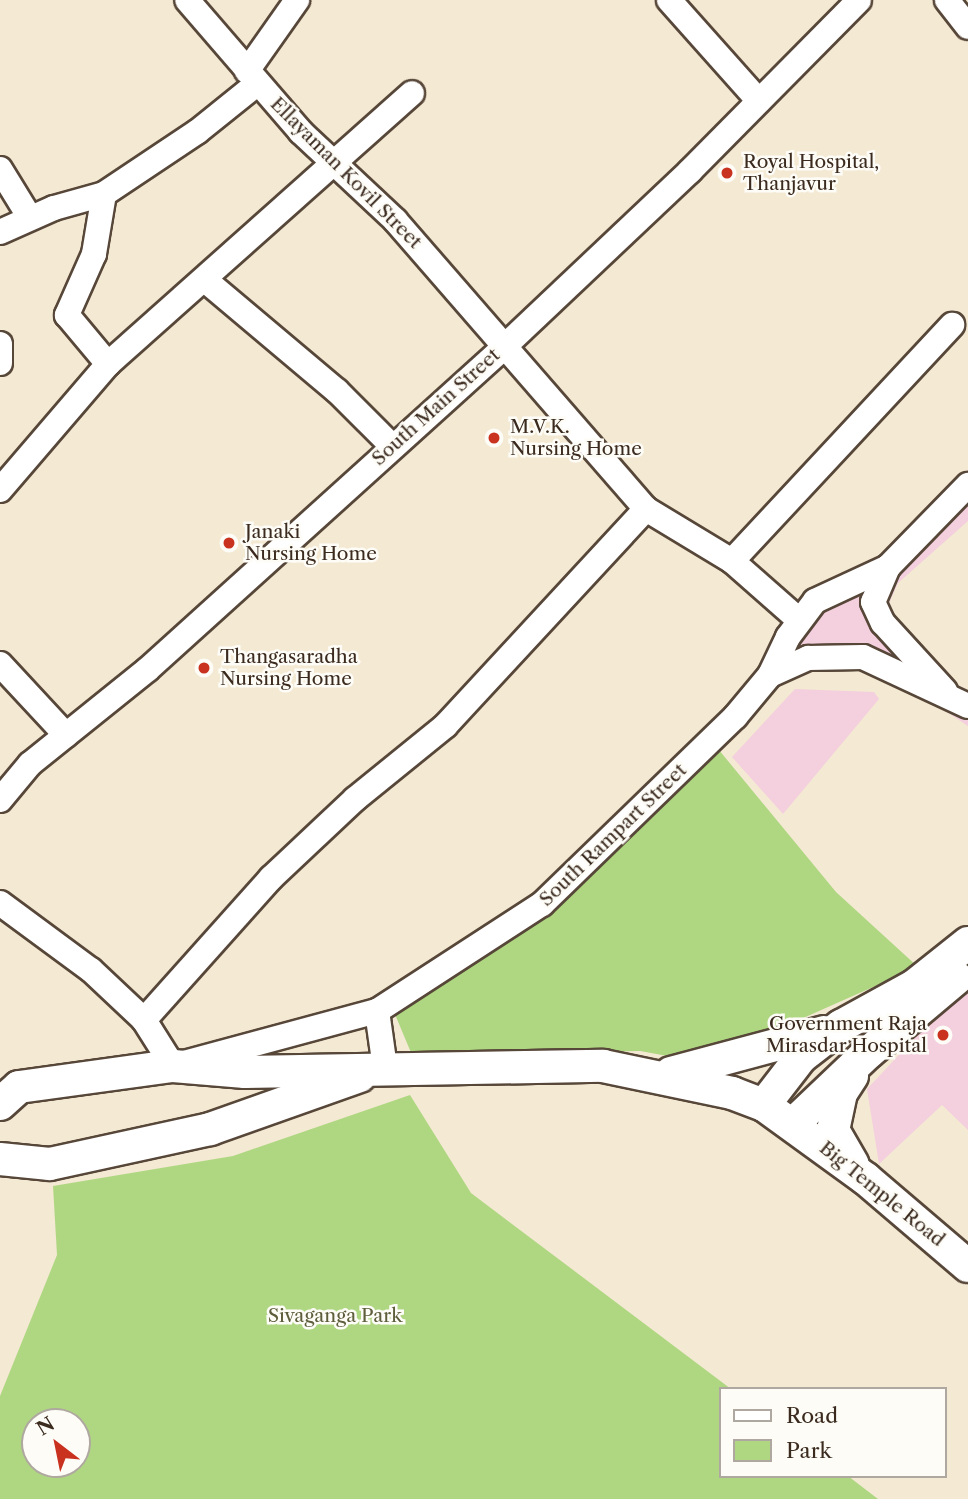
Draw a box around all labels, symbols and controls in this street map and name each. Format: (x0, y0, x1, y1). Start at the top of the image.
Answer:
street label: Ellayaman Kovil Street (266, 93, 426, 253)
place label: Royal Hospital, Thanjavur (743, 151, 879, 195)
marker: Royal Hospital, Thanjavur (717, 163, 737, 183)
street label: South Main Street (367, 344, 505, 470)
place label: M.V.K. Nursing Home (510, 416, 642, 460)
marker: M.V.K. Nursing Home (484, 428, 504, 448)
place label: Janaki Nursing Home (245, 521, 377, 565)
marker: Janaki Nursing Home (219, 533, 239, 553)
place label: Thangasaradha Nursing Home (220, 646, 358, 690)
marker: Thangasaradha Nursing Home (194, 658, 214, 678)
street label: South Rampart Street (535, 759, 691, 911)
place label: Government Raja Mirasdar Hospital (766, 1013, 927, 1057)
marker: Government Raja Mirasdar Hospital (933, 1025, 953, 1045)
street label: Big Temple Road (815, 1136, 949, 1252)
park label: Sivaganga Park (268, 1305, 402, 1327)
legend (720, 1387, 947, 1478)
text: Road (786, 1403, 838, 1428)
north arrow (21, 1408, 91, 1478)
text: N (33, 1412, 59, 1441)
text: Park (786, 1438, 832, 1463)

